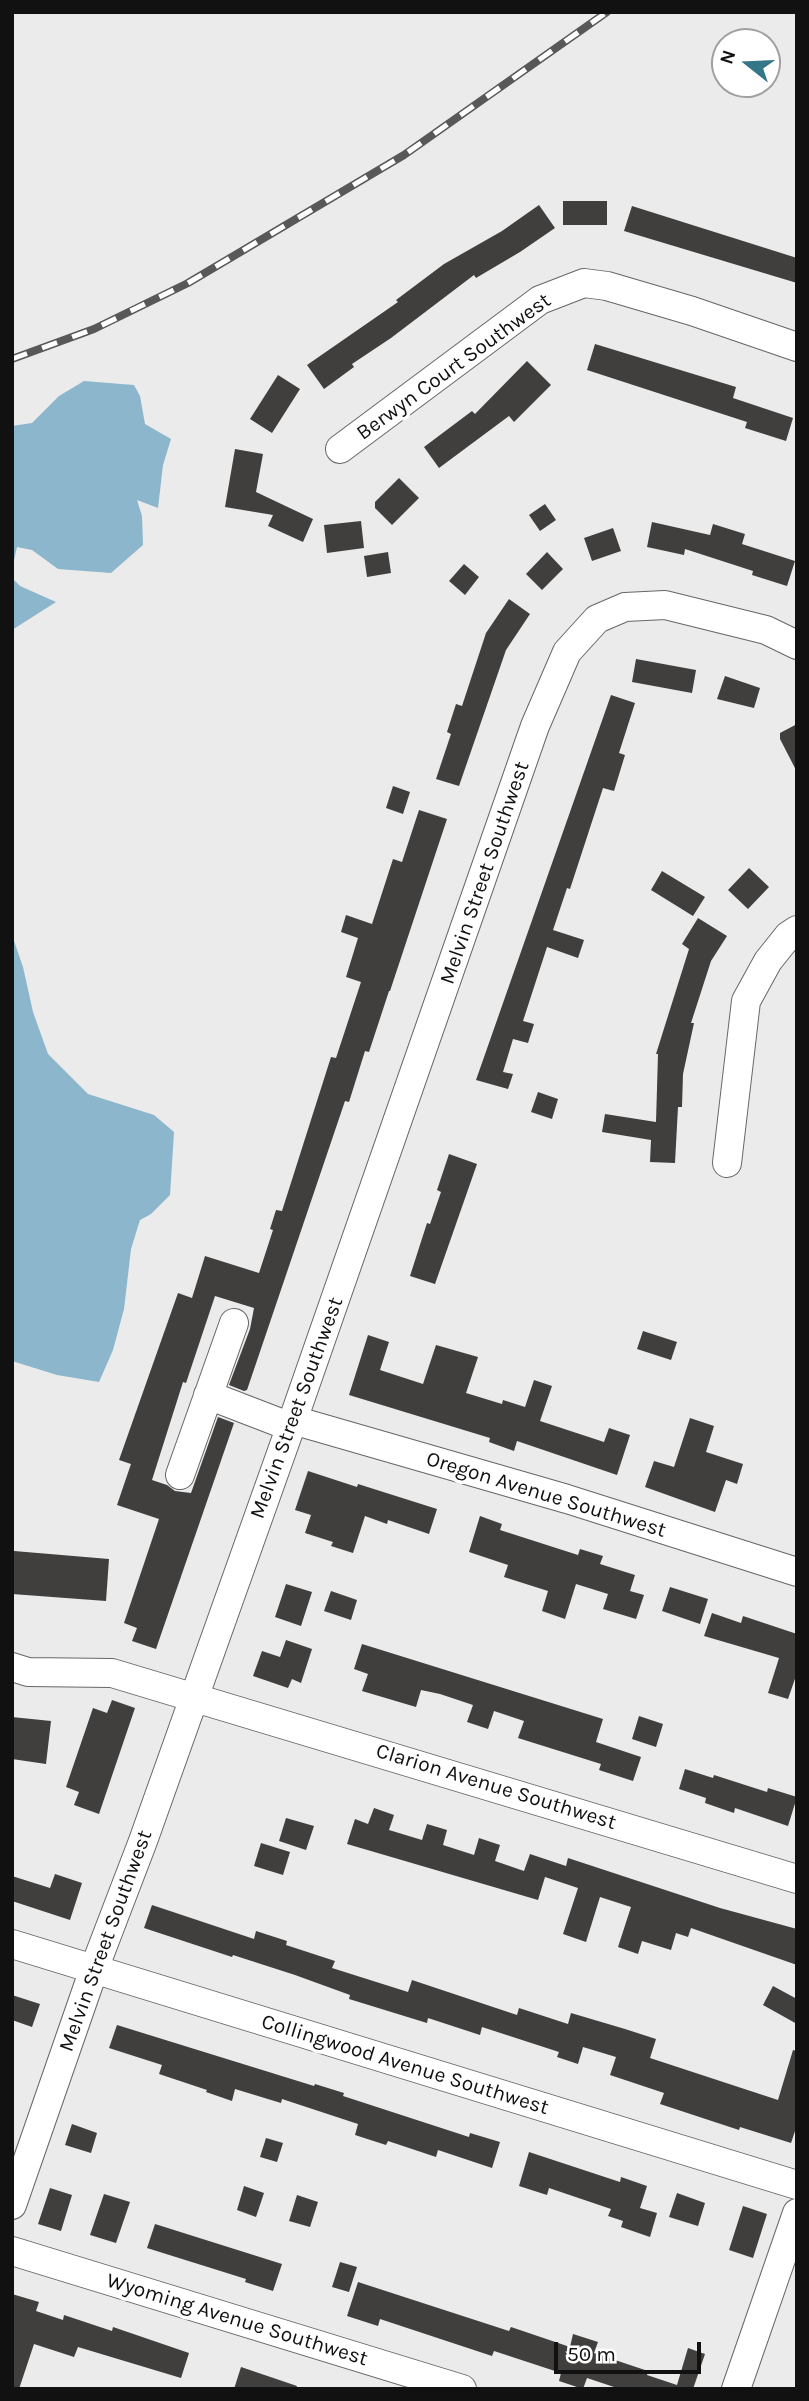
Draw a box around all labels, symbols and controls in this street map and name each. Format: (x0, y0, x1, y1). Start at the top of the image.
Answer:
north arrow (711, 28, 781, 98)
text: N (715, 47, 740, 67)
street label: Berwyn Court Southwest (352, 288, 556, 446)
street label: Melvin Street Southwest (435, 758, 535, 988)
street label: Melvin Street Southwest (245, 1294, 349, 1522)
street label: Oregon Avenue Southwest (423, 1446, 669, 1544)
street label: Clarion Avenue Southwest (373, 1738, 619, 1836)
street label: Melvin Street Southwest (54, 1827, 158, 2055)
street label: Collingwood Avenue Southwest (258, 2009, 552, 2121)
street label: Wyoming Avenue Southwest (103, 2268, 371, 2372)
scale bar (557, 2328, 704, 2372)
text: 50 m (567, 2342, 616, 2366)

